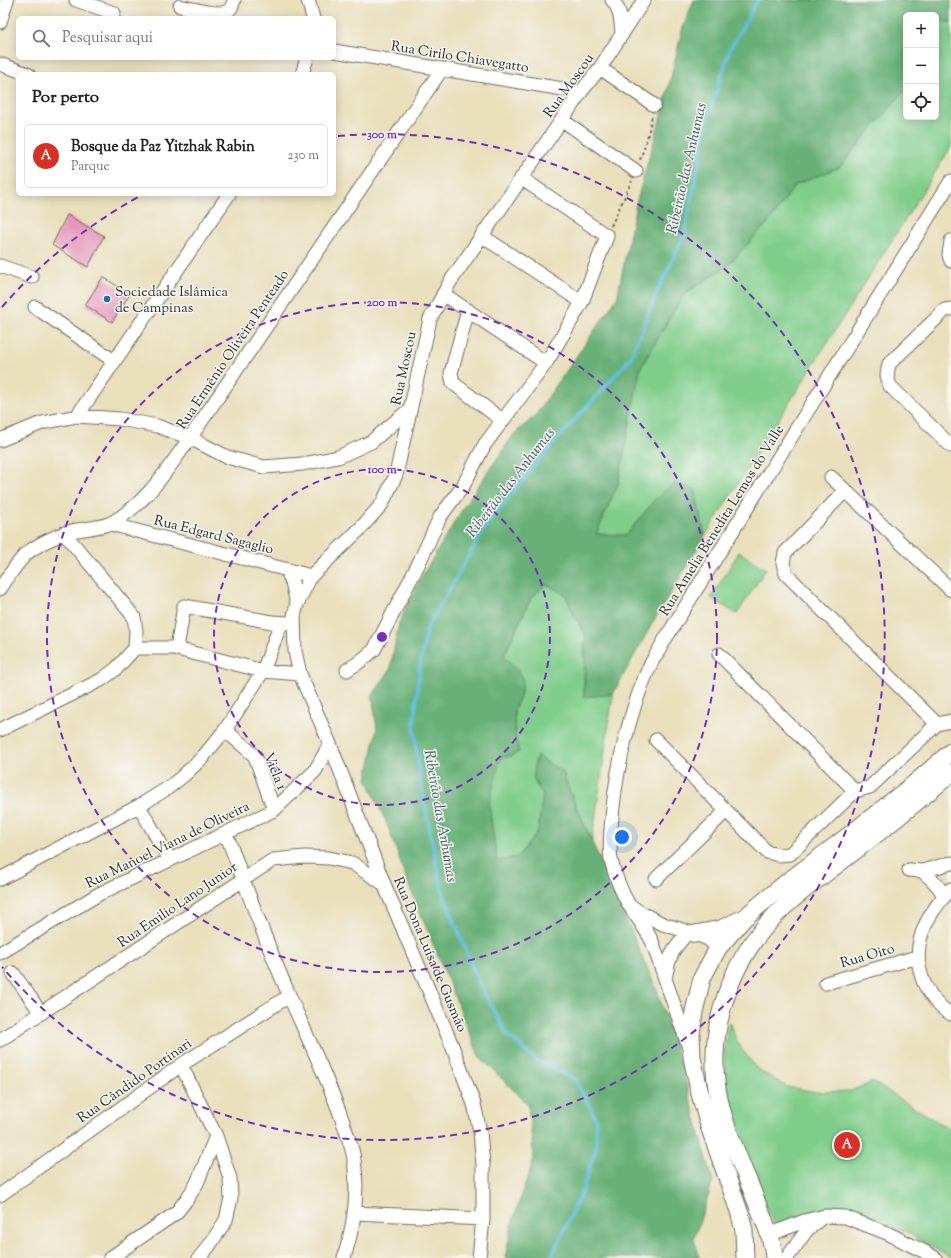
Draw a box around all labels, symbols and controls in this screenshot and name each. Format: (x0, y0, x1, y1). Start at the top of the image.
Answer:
map controls (903, 12, 939, 120)
button: + (903, 12, 939, 48)
search box (16, 16, 336, 60)
icon: search (30, 27, 52, 49)
text: Pesquisar aqui (62, 28, 153, 49)
street label: Rua Cirilo Chiavegatto (389, 37, 530, 79)
button: − (903, 48, 939, 84)
street label: Rua Moscou (539, 50, 600, 122)
button: locate (903, 84, 939, 120)
text: Por perto (32, 86, 99, 110)
water label: Ribeirão das Anhumas (662, 101, 713, 236)
text: 300 m (367, 126, 397, 144)
text: Bosque da Paz Yitzhak Rabin (71, 137, 255, 158)
text: A (41, 147, 51, 165)
text: 230 m (287, 147, 319, 165)
text: Parque (71, 158, 110, 176)
street label: Rua Ermênio Oliveira Penteado (173, 266, 295, 434)
place label: Sociedade Islâmica de Campinas (115, 283, 228, 319)
marker: Sociedade Islâmica de Campinas (102, 294, 112, 304)
text: 200 m (367, 294, 397, 312)
street label: Rua Moscou (387, 330, 423, 407)
street label: Rua Amelia Benedita Lemos do Valle (655, 422, 790, 620)
water label: Ribeirão das Anhumas (462, 424, 561, 542)
text: 100 m (366, 461, 397, 479)
street label: Rua Edgard Sagaglio (152, 511, 276, 561)
centre of rings (375, 630, 389, 644)
water label: Ribeirão das Anhumas (418, 748, 462, 884)
street label: Viela 1 (258, 750, 291, 794)
street label: Rua Manoel Viana de Oliveira (82, 797, 254, 894)
your location (612, 827, 632, 847)
street label: Rua Emilio Lano Junior (114, 858, 243, 953)
street label: Rua Dona Luísa de Gusmão (387, 874, 471, 1036)
street label: Rua Oito (838, 940, 897, 974)
street label: Rua Cândido Portinari (74, 1034, 197, 1129)
pin: A (834, 1130, 860, 1160)

